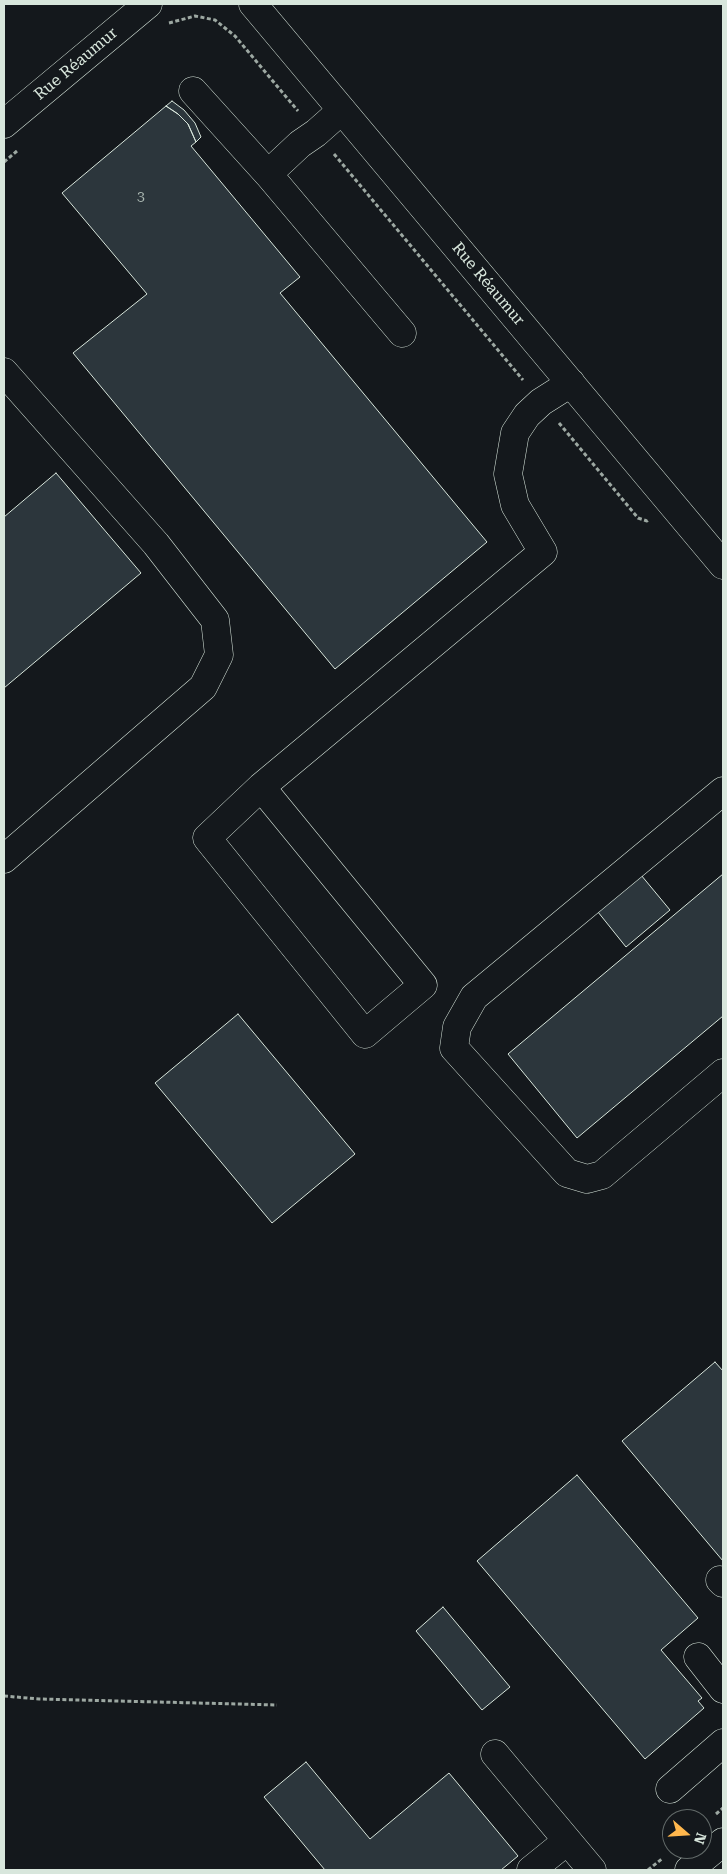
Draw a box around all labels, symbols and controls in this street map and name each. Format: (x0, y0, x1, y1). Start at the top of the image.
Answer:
street label: Rue Réaumur (30, 24, 122, 104)
house number: 3 (137, 189, 145, 205)
street label: Rue Réaumur (448, 238, 528, 330)
north arrow (662, 1809, 712, 1859)
text: N (691, 1831, 710, 1846)

